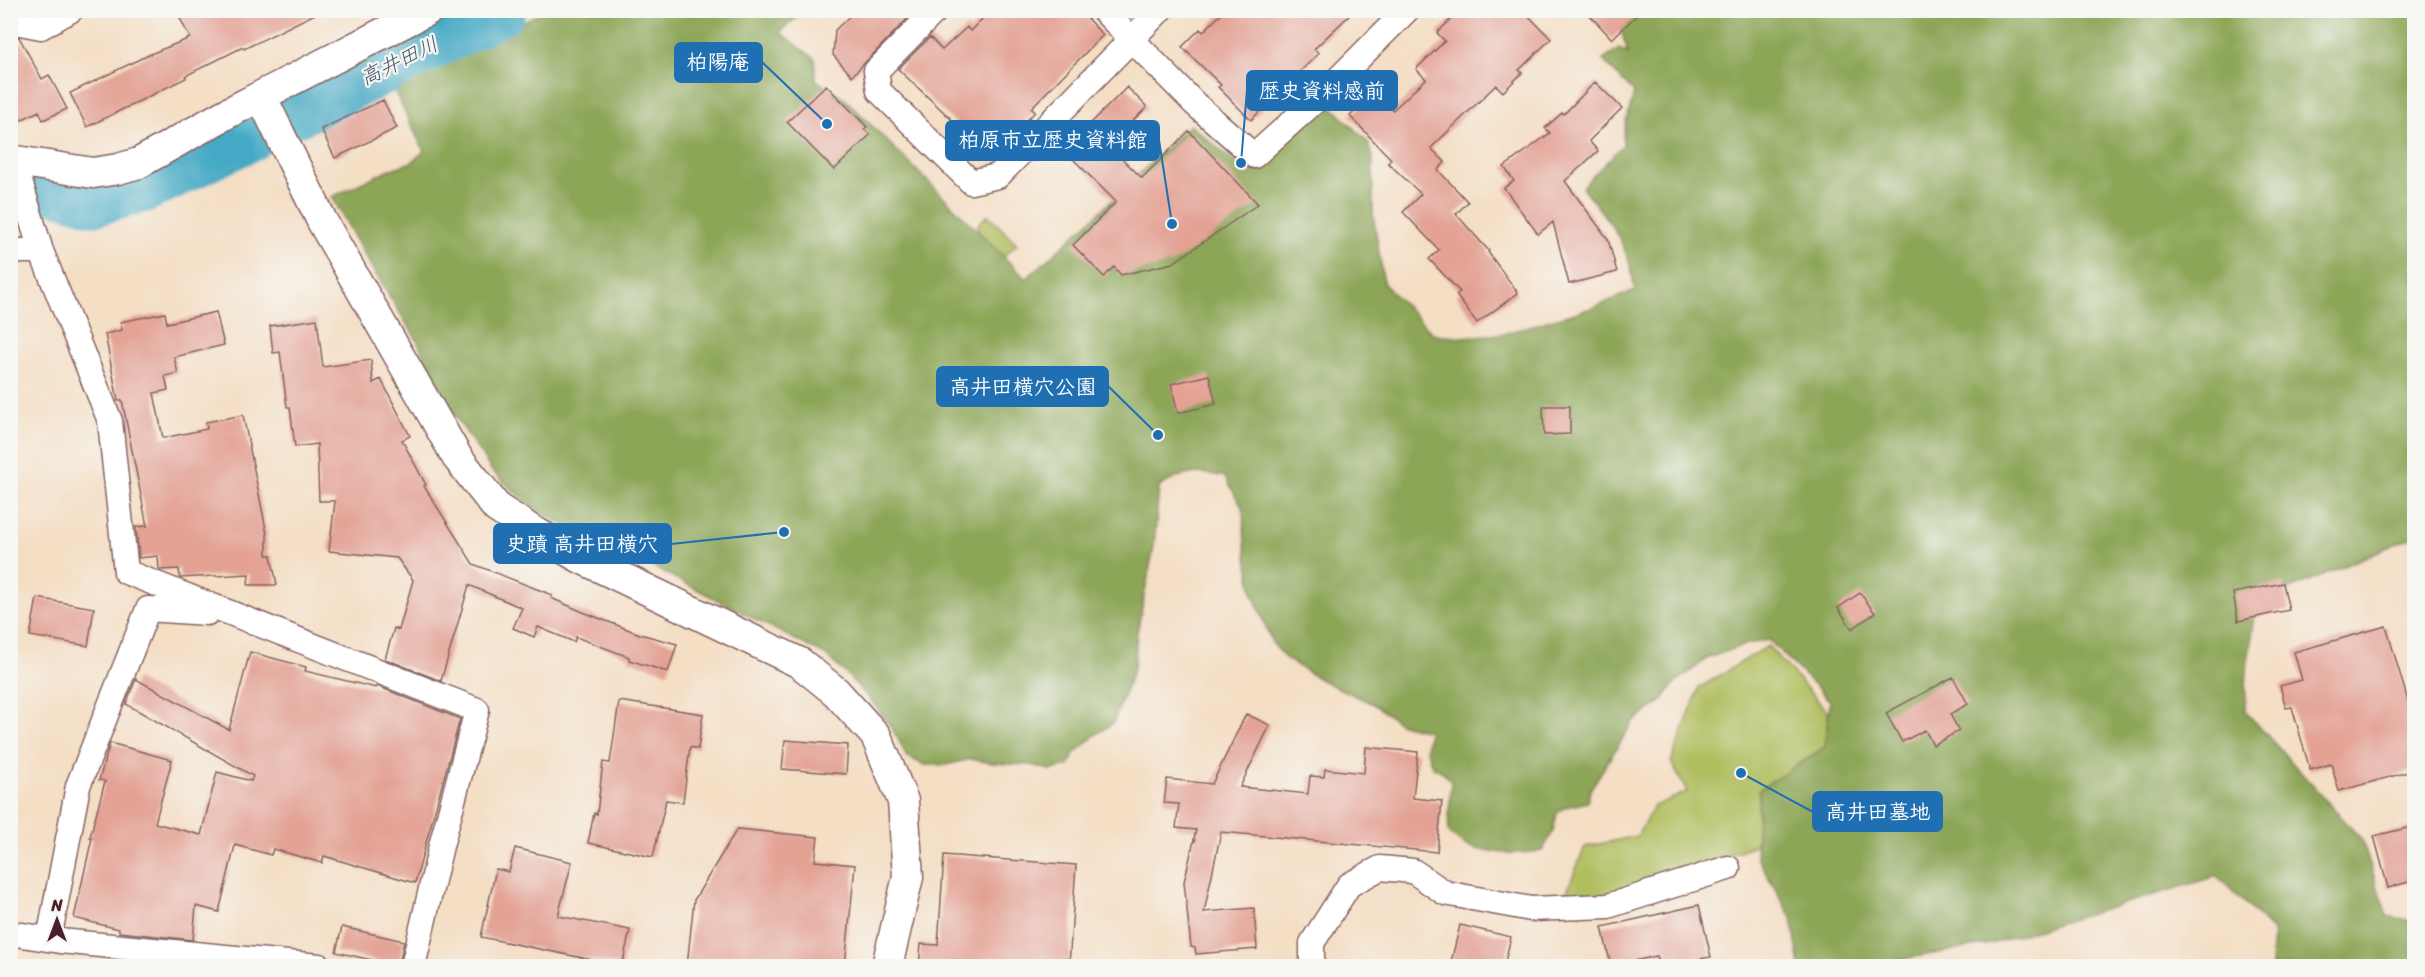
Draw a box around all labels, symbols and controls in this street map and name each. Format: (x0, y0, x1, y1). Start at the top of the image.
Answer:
water label: 高井田川 (353, 26, 445, 96)
callout: 柏陽庵 (675, 43, 762, 82)
text: 柏陽庵 (687, 43, 750, 81)
callout: 歴史資料感前 (1247, 71, 1397, 110)
text: 歴史資料感前 (1259, 72, 1385, 110)
callout: 柏原市立歴史資料館 (946, 121, 1159, 160)
text: 柏原市立歴史資料館 (959, 121, 1148, 159)
callout: 高井田横穴公園 (937, 367, 1108, 406)
text: 高井田横穴公園 (950, 368, 1097, 406)
callout: 史蹟 高井田横穴 (494, 524, 671, 563)
text: 史蹟 高井田横穴 (506, 525, 658, 563)
callout: 高井田墓地 (1813, 792, 1942, 831)
text: 高井田墓地 (1826, 793, 1931, 831)
north arrow (27, 890, 87, 950)
text: N (50, 891, 63, 920)

